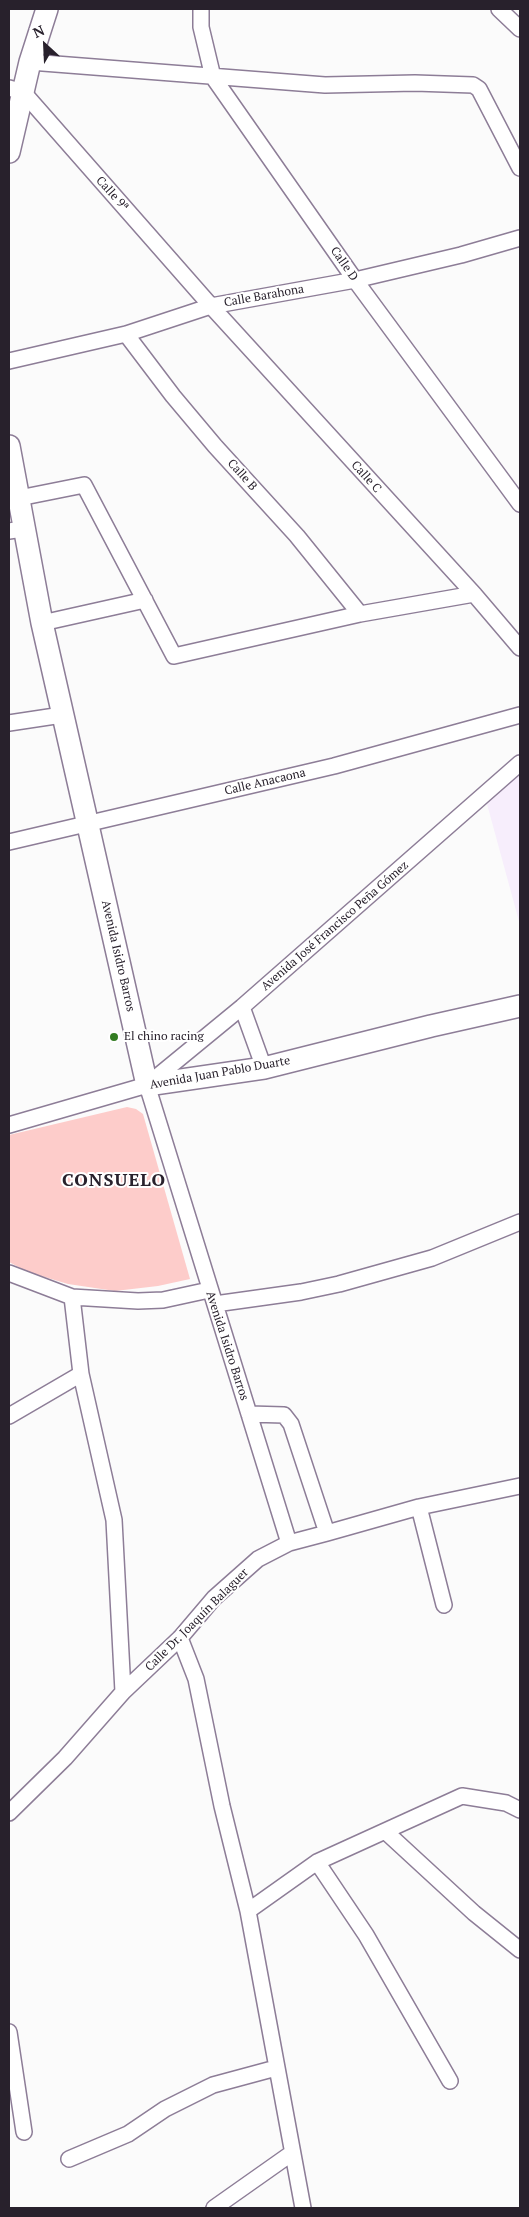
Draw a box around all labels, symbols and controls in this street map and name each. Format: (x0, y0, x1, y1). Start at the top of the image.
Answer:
north arrow (20, 20, 70, 70)
text: N (30, 20, 47, 42)
street label: Calle 9ª (93, 174, 131, 214)
street label: Calle D (327, 244, 361, 284)
street label: Calle Barahona (223, 282, 305, 310)
street label: Calle B (224, 456, 260, 494)
street label: Calle C (348, 458, 384, 496)
street label: Calle Anacaona (223, 766, 307, 798)
street label: Avenida José Francisco Peña Gómez (259, 858, 411, 994)
street label: Avenida Isidro Barros (98, 899, 138, 1013)
place label: El chino racing (124, 1030, 204, 1044)
marker: El chino racing (108, 1031, 120, 1043)
street label: Avenida Juan Pablo Duarte (149, 1054, 291, 1092)
district label: CONSUELO (61, 1170, 167, 1192)
street label: Avenida Isidro Barros (203, 1290, 251, 1402)
street label: Calle Dr. Joaquín Balaguer (143, 1566, 251, 1674)

